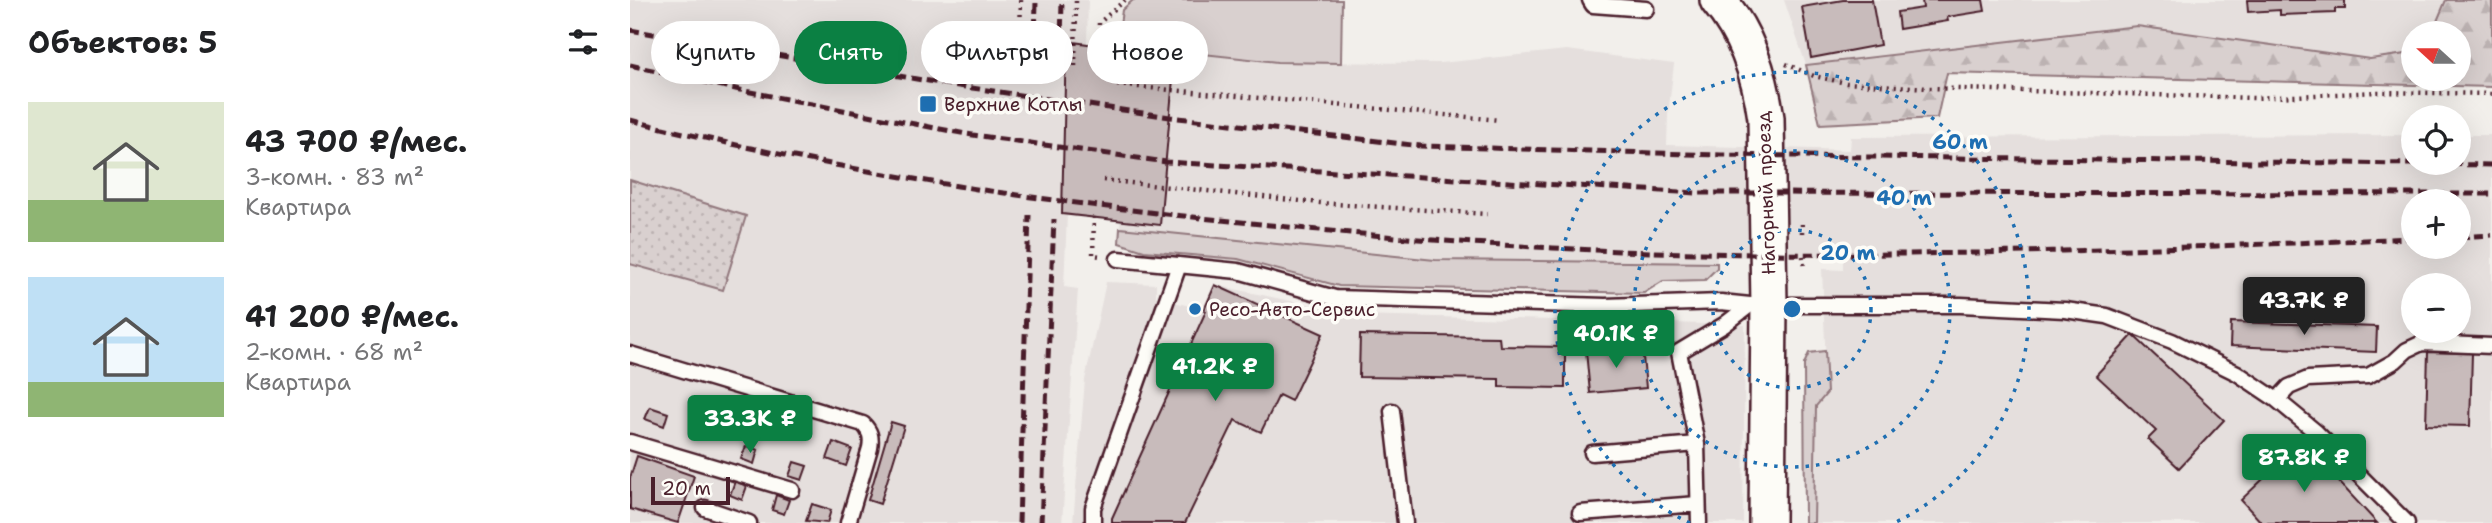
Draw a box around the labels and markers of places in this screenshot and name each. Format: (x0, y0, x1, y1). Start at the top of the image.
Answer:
place label: Верхние Котлы (944, 92, 1083, 117)
marker: Верхние Котлы (918, 94, 938, 114)
pin: 43.7K ₽ (2239, 278, 2369, 337)
place label: Ресо-Авто-Сервис (1209, 297, 1375, 322)
centre of rings (1780, 297, 1804, 321)
marker: Ресо-Авто-Сервис (1187, 301, 1203, 317)
pin: 40.1K ₽ (1551, 310, 1681, 370)
pin: 41.2K ₽ (1150, 344, 1280, 403)
pin: 33.3K ₽ (685, 396, 815, 455)
pin: 87.8K ₽ (2239, 434, 2369, 494)

